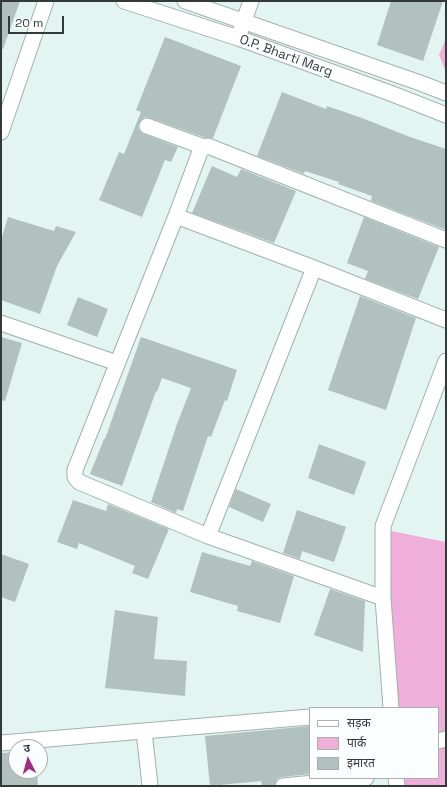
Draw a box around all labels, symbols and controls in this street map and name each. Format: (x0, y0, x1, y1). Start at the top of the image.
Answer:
scale bar (10, 8, 66, 34)
text: 20 m (15, 15, 43, 31)
street label: O.P. Bharti Marg (237, 32, 335, 80)
legend (309, 707, 439, 779)
text: सड़क (347, 715, 371, 731)
text: पार्क (347, 735, 366, 751)
north arrow (8, 739, 48, 779)
text: उ (23, 741, 31, 755)
text: इमारत (347, 755, 375, 771)

